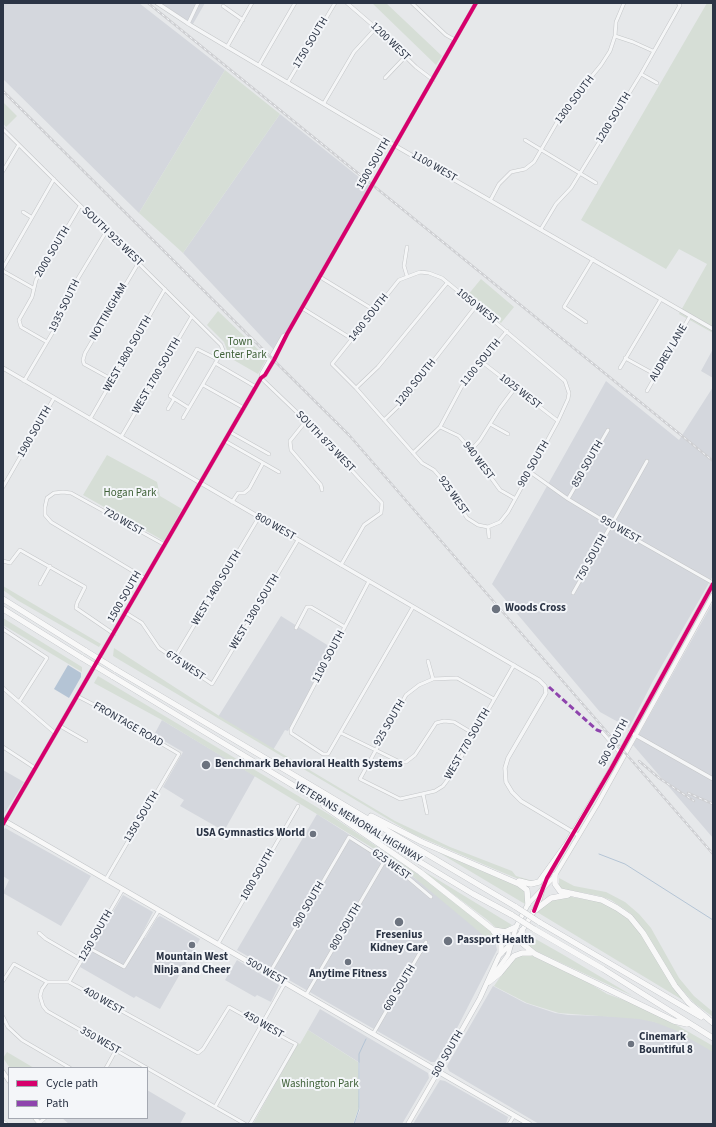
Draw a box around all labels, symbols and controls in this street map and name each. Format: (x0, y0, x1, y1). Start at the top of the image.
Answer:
street label: 1750 SOUTH (291, 15, 331, 71)
street label: 1200 WEST (367, 20, 413, 64)
street label: 1300 SOUTH (552, 73, 598, 127)
street label: 1200 SOUTH (594, 90, 634, 146)
street label: 1500 SOUTH (354, 136, 394, 192)
street label: 1100 WEST (409, 149, 459, 185)
street label: SOUTH 925 WEST (79, 204, 145, 270)
street label: 2000 SOUTH (33, 224, 73, 280)
street label: 1935 SOUTH (46, 277, 84, 335)
street label: NOTTINGHAM (87, 281, 131, 343)
street label: 1050 WEST (453, 286, 501, 328)
street label: 1400 SOUTH (346, 291, 392, 345)
street label: WEST 1800 SOUTH (101, 314, 155, 394)
street label: AUDREV LANE (647, 322, 691, 384)
street label: WEST 1700 SOUTH (130, 336, 184, 416)
park label: Town Center Park (213, 336, 267, 362)
street label: 1100 SOUTH (458, 337, 504, 389)
street label: 1200 SOUTH (393, 357, 439, 409)
street label: 1025 WEST (496, 371, 544, 413)
street label: 1900 SOUTH (15, 404, 55, 460)
street label: SOUTH 875 WEST (292, 409, 358, 475)
street label: 900 SOUTH (515, 438, 553, 490)
street label: 850 SOUTH (569, 438, 607, 490)
street label: 940 WEST (459, 439, 497, 483)
street label: 925 WEST (435, 474, 471, 518)
park label: Hogan Park (104, 487, 156, 501)
street label: 720 WEST (100, 505, 146, 539)
street label: 800 WEST (252, 510, 298, 544)
street label: 950 WEST (597, 513, 643, 547)
street label: 750 SOUTH (574, 532, 610, 584)
street label: WEST 1400 SOUTH (189, 548, 245, 628)
street label: 1500 SOUTH (105, 569, 145, 625)
street label: WEST 1300 SOUTH (227, 572, 283, 652)
place label: Woods Cross (505, 602, 566, 616)
marker: Woods Cross (490, 603, 502, 615)
street label: 1100 SOUTH (310, 629, 348, 685)
street label: 675 WEST (163, 648, 207, 684)
street label: 925 SOUTH (371, 697, 409, 749)
street label: FRONTAGE ROAD (91, 700, 165, 750)
street label: WEST 770 SOUTH (442, 706, 494, 782)
street label: 500 SOUTH (596, 717, 632, 769)
place label: Benchmark Behavioral Health Systems (215, 758, 403, 772)
marker: Benchmark Behavioral Health Systems (200, 759, 212, 771)
street label: VETERANS MEMORIAL HIGHWAY (292, 780, 424, 866)
street label: 1350 SOUTH (122, 789, 162, 845)
place label: USA Gymnastics World (196, 827, 305, 841)
marker: USA Gymnastics World (308, 829, 318, 839)
street label: 1000 SOUTH (238, 847, 278, 903)
street label: 625 WEST (369, 847, 413, 883)
street label: 900 SOUTH (290, 879, 328, 931)
street label: 800 SOUTH (327, 901, 365, 953)
street label: 1250 SOUTH (76, 908, 116, 964)
marker: Fresenius Kidney Care (393, 916, 405, 928)
place label: Fresenius Kidney Care (370, 929, 428, 955)
place label: Passport Health (457, 934, 534, 948)
marker: Passport Health (442, 935, 454, 947)
marker: Mountain West Ninja and Cheer (187, 940, 197, 950)
place label: Mountain West Ninja and Cheer (154, 951, 230, 977)
street label: 500 WEST (243, 955, 289, 989)
marker: Anytime Fitness (343, 957, 353, 967)
street label: 600 SOUTH (381, 962, 419, 1014)
place label: Anytime Fitness (309, 968, 387, 982)
street label: 400 WEST (80, 984, 126, 1018)
street label: 450 WEST (240, 1008, 286, 1042)
street label: 350 WEST (77, 1024, 123, 1058)
street label: 500 SOUTH (429, 1028, 467, 1080)
place label: Cinemark Bountiful 8 (639, 1031, 693, 1057)
marker: Cinemark Bountiful 8 (626, 1039, 636, 1049)
legend (8, 1067, 148, 1119)
text: Cycle path (46, 1075, 98, 1092)
park label: Washington Park (281, 1078, 359, 1092)
text: Path (46, 1095, 69, 1112)

